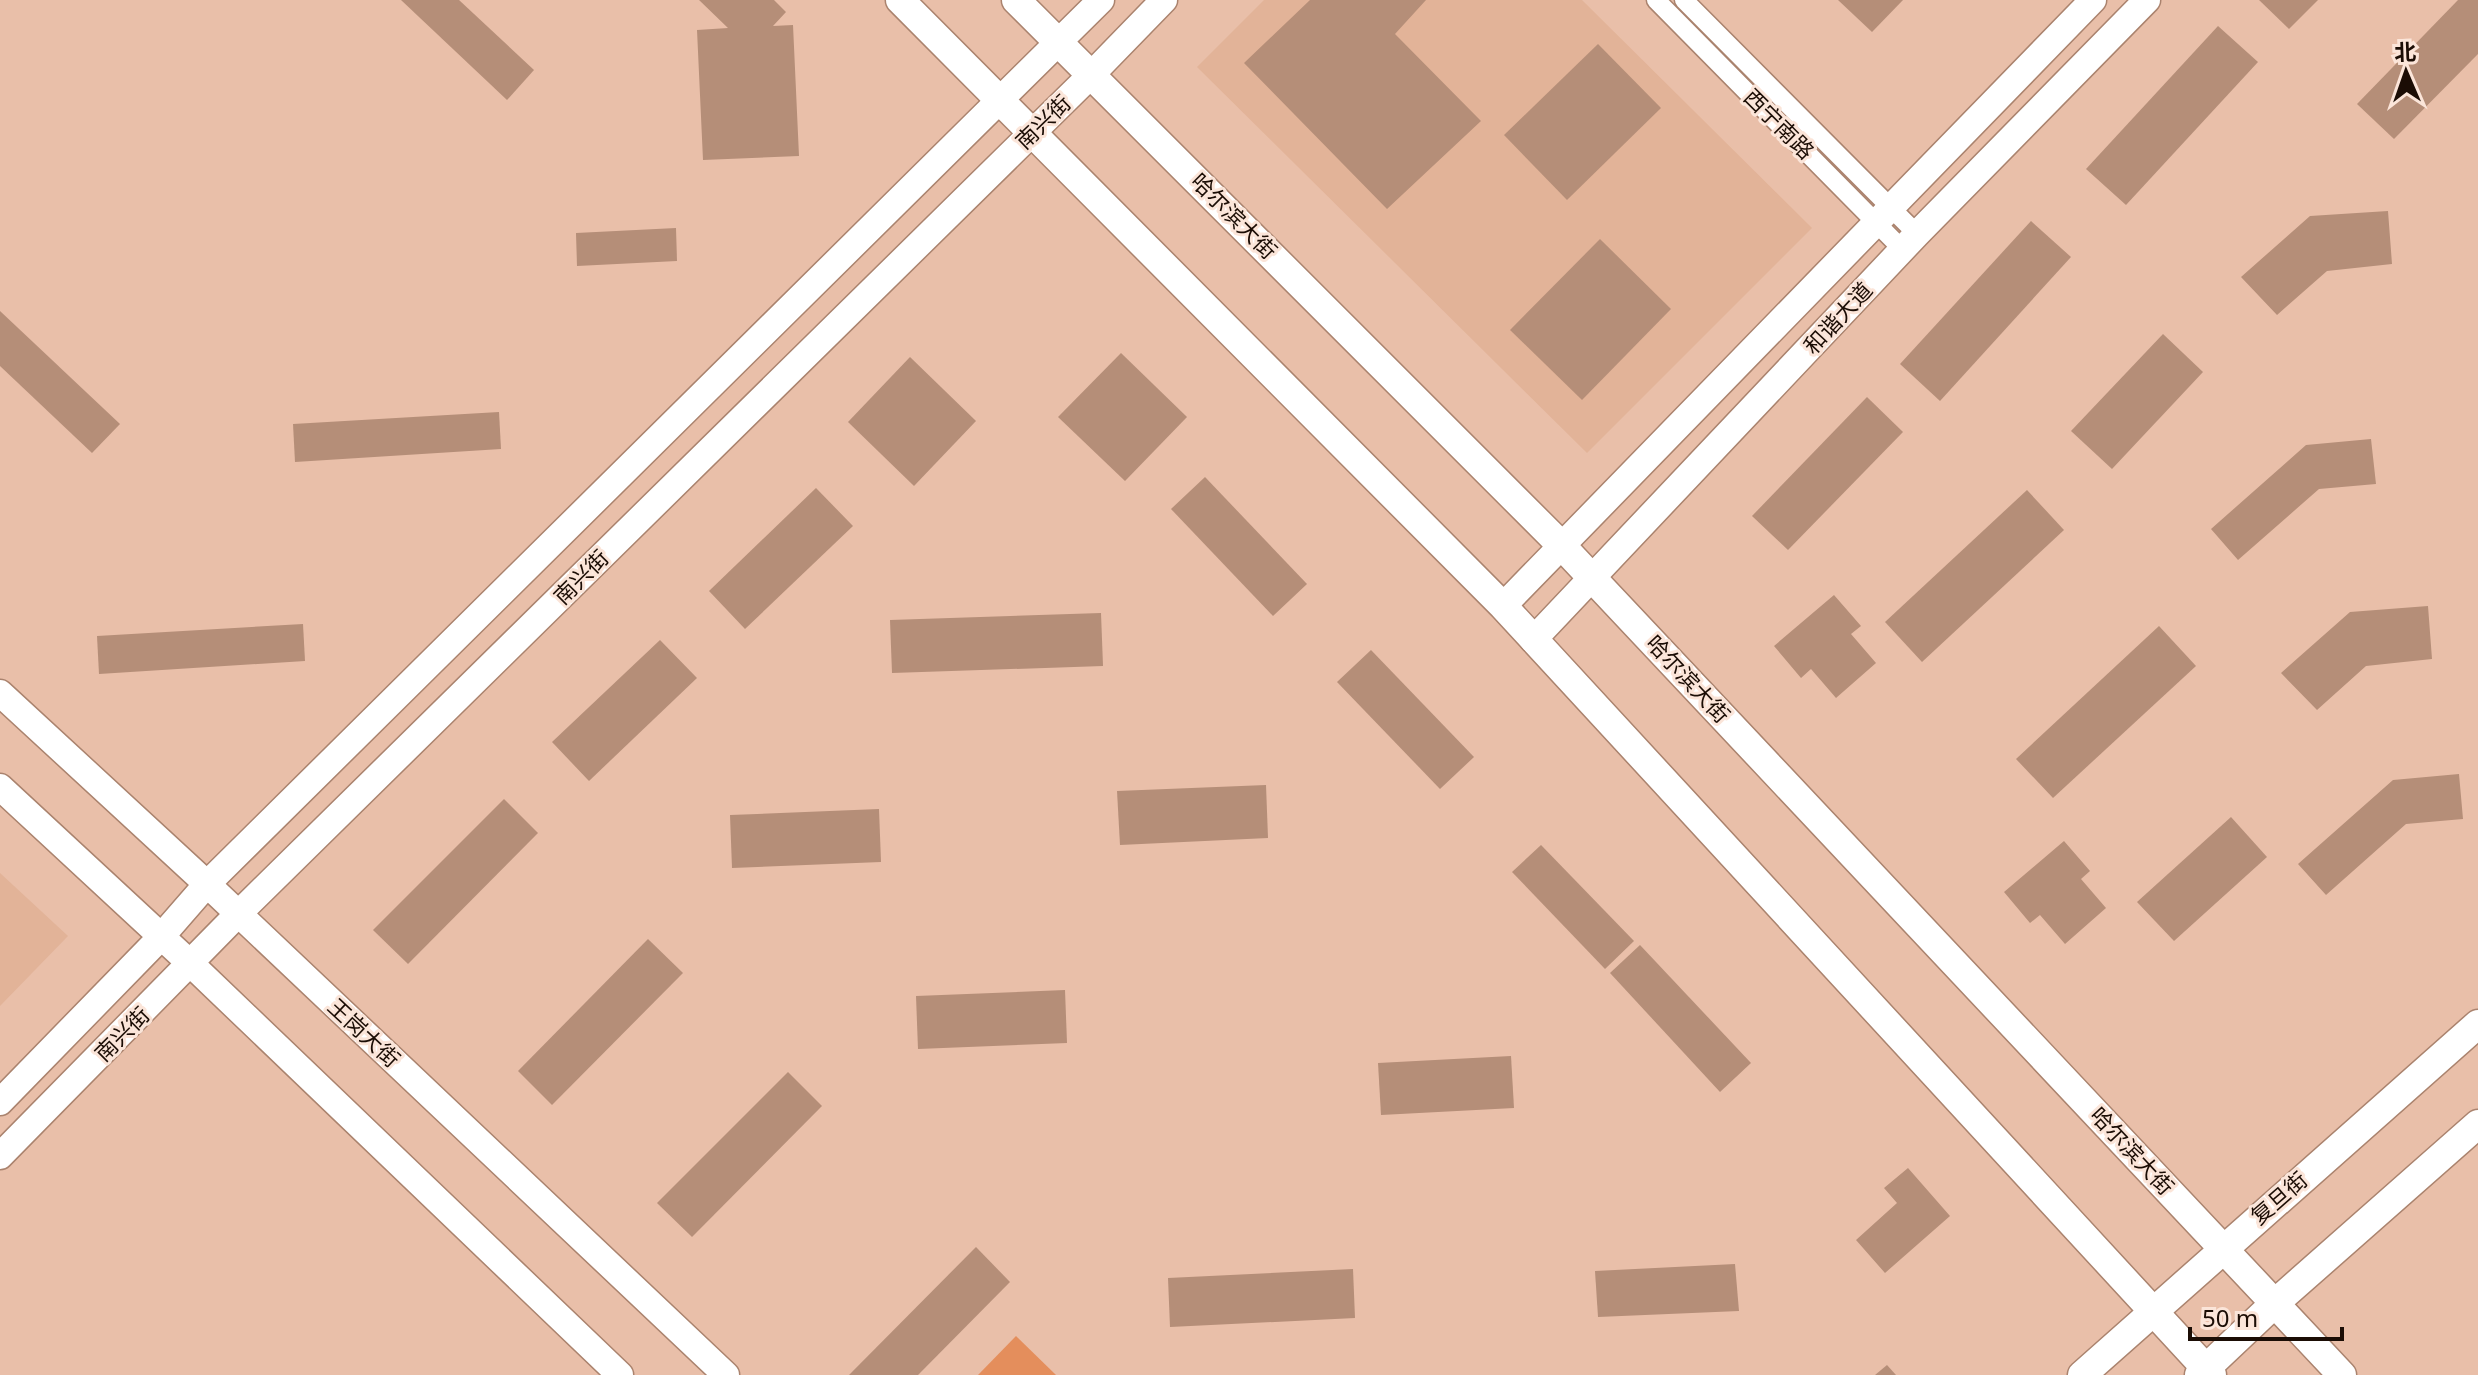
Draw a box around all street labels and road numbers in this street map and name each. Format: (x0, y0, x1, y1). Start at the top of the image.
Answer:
street label: 西宁南路 (1738, 82, 1821, 165)
street label: 南兴街 (1008, 88, 1076, 155)
street label: 哈尔滨大街 (1185, 166, 1284, 265)
street label: 和谐大道 (1796, 275, 1878, 360)
street label: 南兴街 (546, 542, 614, 610)
street label: 哈尔滨大街 (1640, 628, 1737, 729)
street label: 王岗大街 (322, 991, 407, 1073)
street label: 南兴街 (87, 999, 155, 1067)
street label: 哈尔滨大街 (2084, 1100, 2181, 1201)
street label: 复旦街 (2244, 1164, 2313, 1230)

